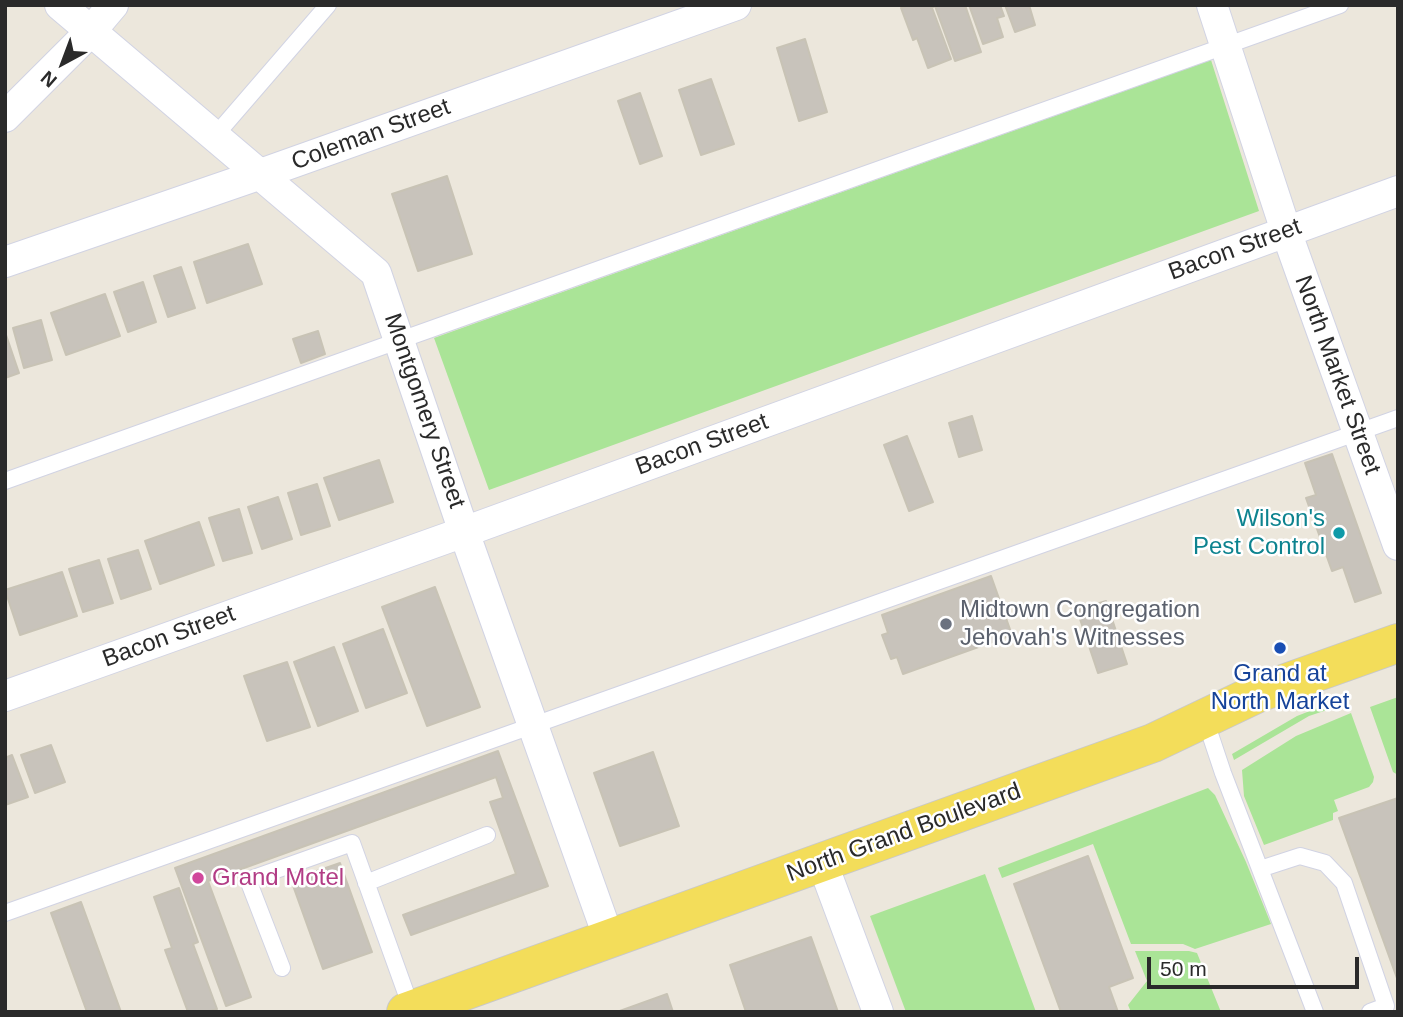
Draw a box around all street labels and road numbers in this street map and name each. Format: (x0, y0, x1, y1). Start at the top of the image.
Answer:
street label: Coleman Street (288, 93, 454, 177)
street label: Bacon Street (1165, 213, 1305, 287)
street label: North Market Street (1288, 272, 1386, 478)
street label: Montgomery Street (377, 310, 471, 512)
street label: Bacon Street (632, 408, 772, 482)
street label: Bacon Street (99, 600, 239, 674)
street label: North Grand Boulevard (783, 777, 1025, 889)

